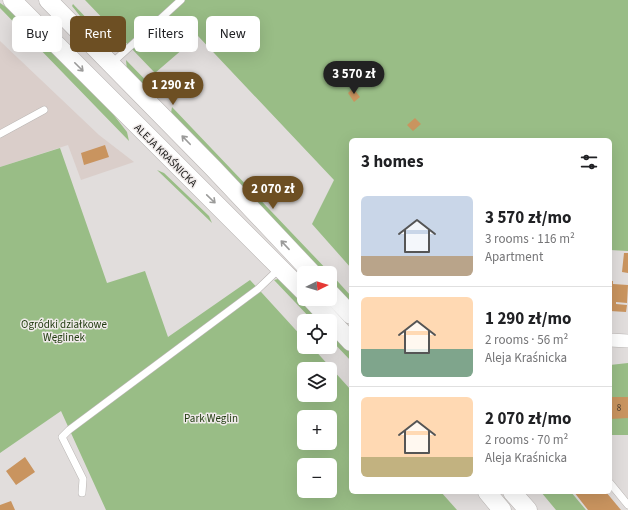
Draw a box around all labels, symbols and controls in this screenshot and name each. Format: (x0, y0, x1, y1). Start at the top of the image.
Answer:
chip: Buy (12, 16, 62, 52)
chip: Rent (70, 16, 126, 52)
chip: Filters (134, 16, 198, 52)
chip: New (206, 16, 260, 52)
pin: 3 570 zł (313, 61, 395, 95)
one-way arrow (74, 62, 84, 72)
text: 3 570 zł (332, 65, 376, 83)
pin: 1 290 zł (132, 72, 214, 106)
text: 1 290 zł (151, 76, 195, 94)
street label: ALEJA KRAŚNICKA (131, 121, 200, 190)
one-way arrow (181, 135, 191, 145)
text: 3 homes (361, 150, 423, 174)
icon: filters (578, 151, 600, 173)
pin: 2 070 zł (232, 176, 314, 210)
text: 2 070 zł (251, 180, 295, 198)
one-way arrow (206, 194, 216, 204)
text: 3 570 zł/mo (485, 206, 571, 230)
icon: home (393, 212, 441, 260)
text: 3 rooms · 116 m² (485, 230, 575, 248)
one-way arrow (281, 240, 290, 250)
text: Apartment (485, 248, 543, 266)
north arrow (297, 266, 337, 306)
map controls (297, 266, 337, 498)
text: 1 290 zł/mo (485, 307, 571, 331)
icon: home (393, 313, 441, 361)
button: locate (297, 314, 337, 354)
park label: Ogródki działkowe Węglinek (21, 317, 107, 345)
text: 2 rooms · 56 m² (485, 331, 568, 349)
text: Aleja Kraśnicka (485, 349, 567, 367)
button: layers (297, 362, 337, 402)
house number: 8 (617, 402, 622, 415)
text: 2 070 zł/mo (485, 407, 571, 431)
button: + (297, 410, 337, 450)
park label: Park Weglin (184, 411, 238, 426)
icon: home (393, 413, 441, 461)
text: 2 rooms · 70 m² (485, 431, 568, 449)
text: Aleja Kraśnicka (485, 449, 567, 467)
button: − (297, 458, 337, 498)

